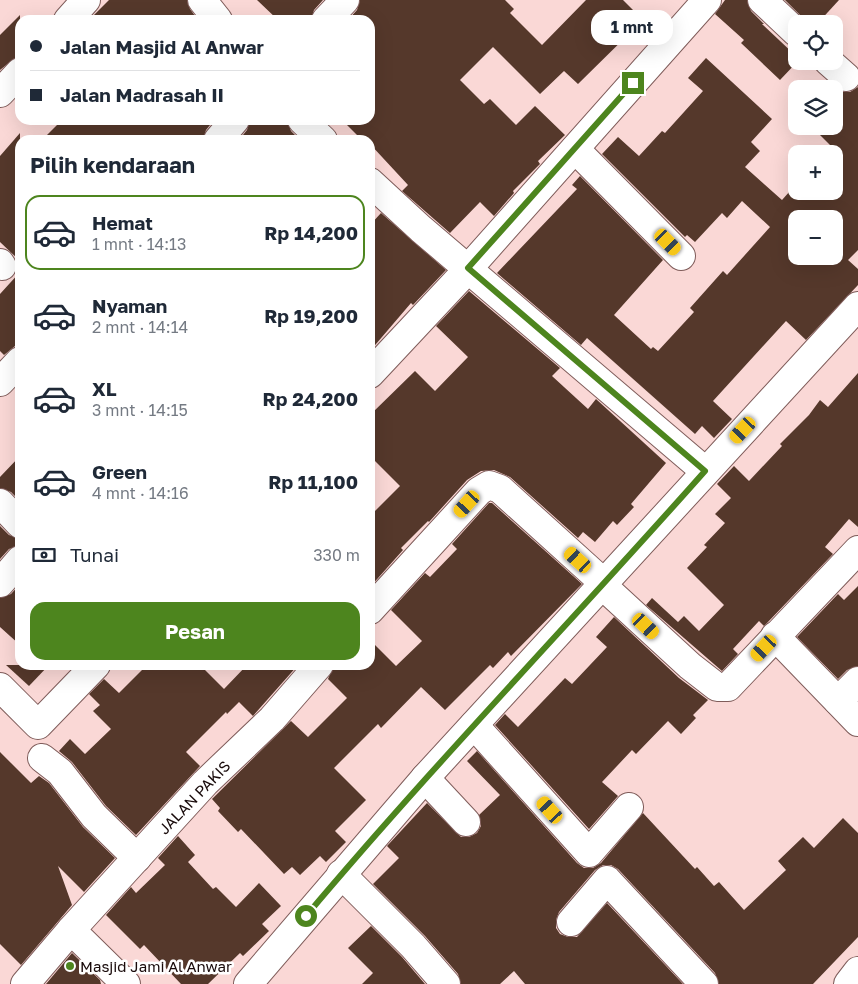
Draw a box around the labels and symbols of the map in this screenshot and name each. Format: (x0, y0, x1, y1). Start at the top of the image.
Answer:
callout: 1 mnt (592, 11, 674, 46)
route end (622, 72, 644, 94)
car (652, 226, 683, 258)
car (727, 414, 758, 446)
car (451, 488, 482, 520)
car (561, 544, 594, 576)
car (629, 610, 662, 642)
car (748, 632, 779, 664)
street label: JALAN PAKIS (154, 756, 234, 838)
car (534, 794, 565, 826)
route start (295, 905, 317, 927)
place label: Masjid Jami Al Anwar (80, 957, 232, 975)
marker: Masjid Jami Al Anwar (64, 960, 76, 972)

